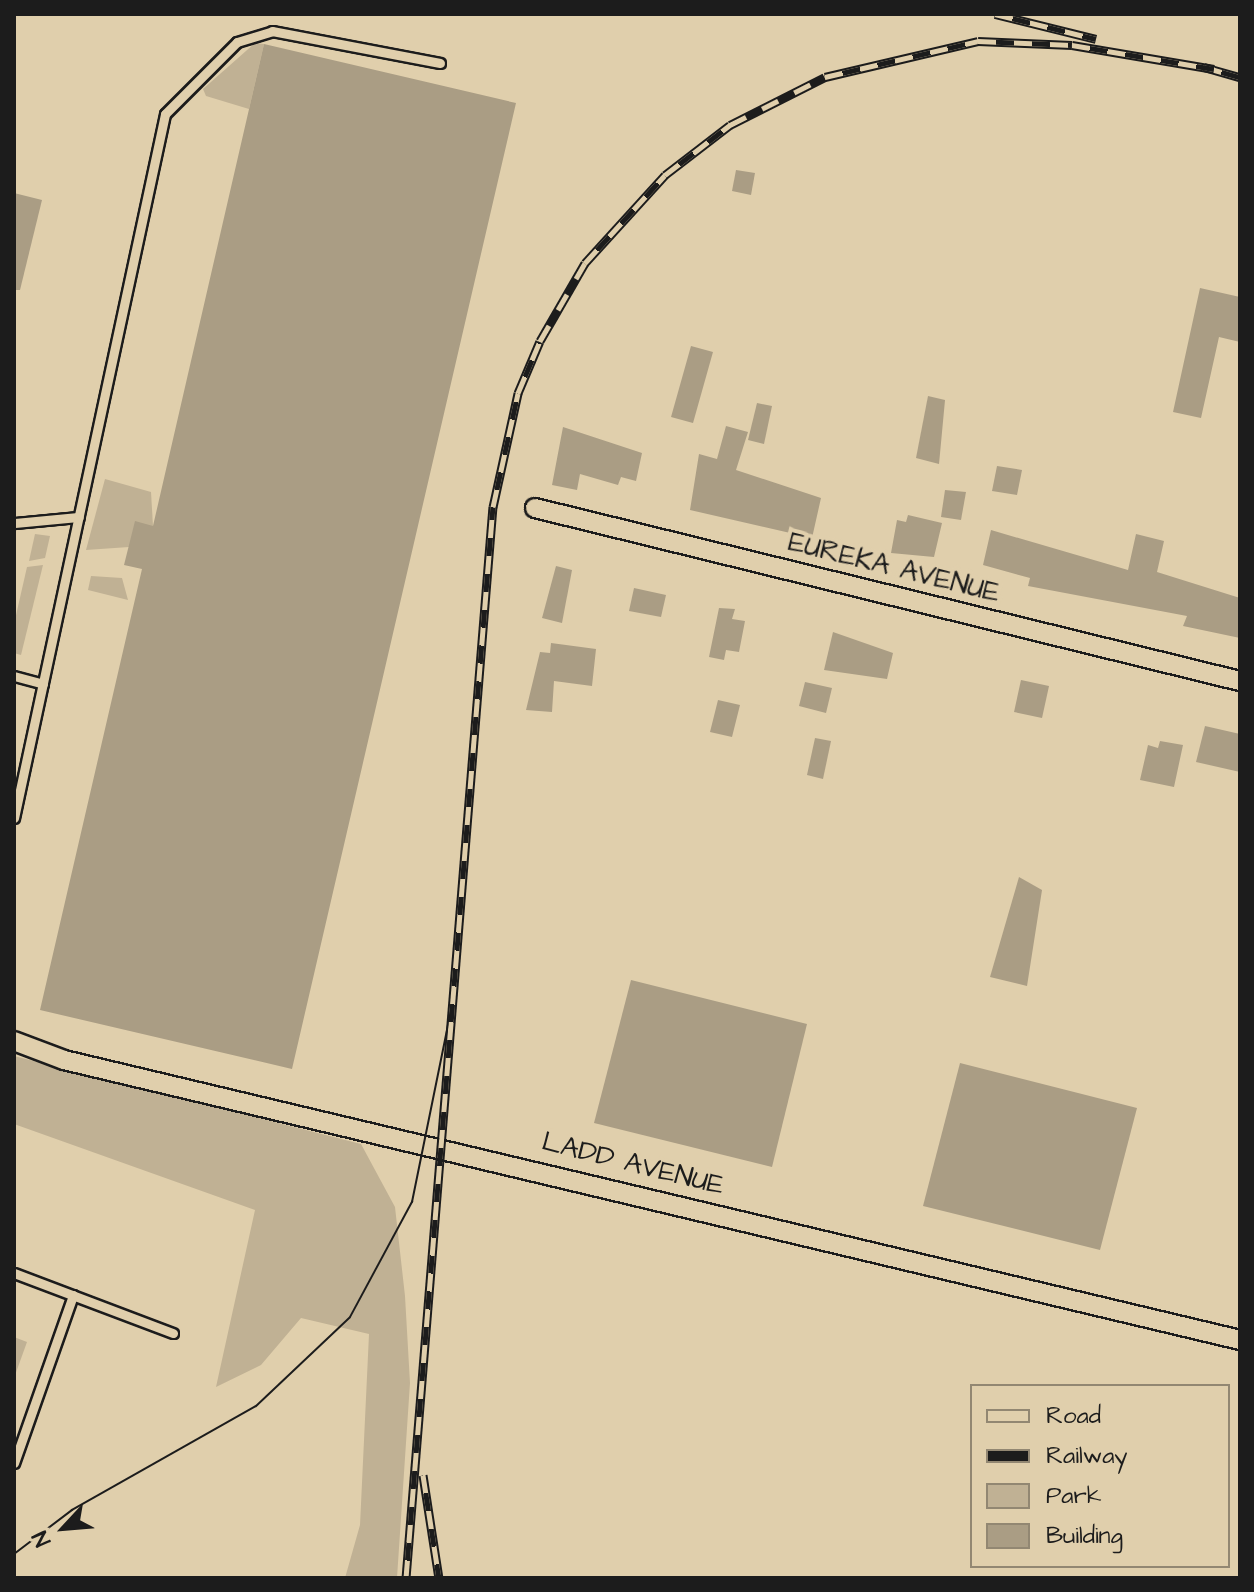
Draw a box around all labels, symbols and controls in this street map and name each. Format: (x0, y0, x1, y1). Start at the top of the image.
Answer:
street label: EUREKA AVENUE (785, 525, 1003, 611)
street label: LADD AVENUE (538, 1125, 728, 1203)
legend (970, 1384, 1230, 1568)
text: Road (1046, 1399, 1101, 1433)
text: Railway (1046, 1439, 1128, 1473)
text: Park (1046, 1479, 1102, 1513)
north arrow (24, 1488, 104, 1568)
text: Building (1046, 1519, 1123, 1553)
text: N (25, 1526, 59, 1552)

